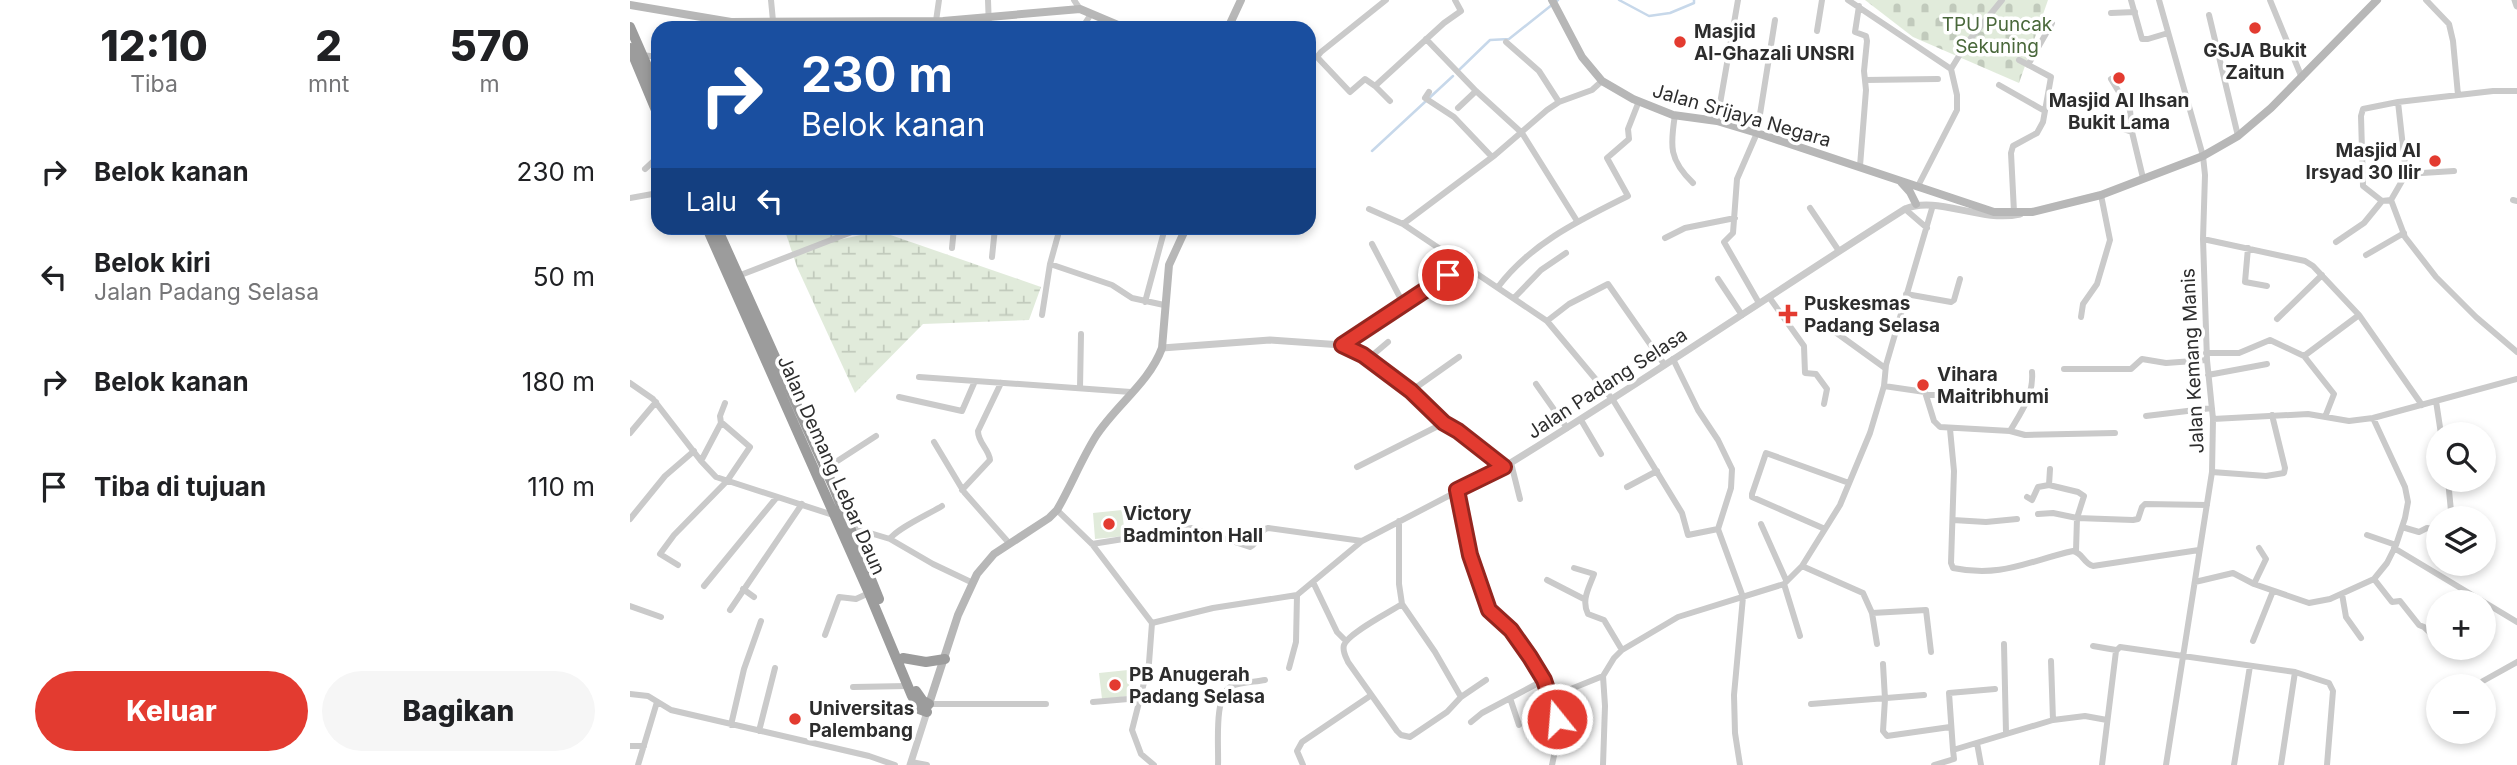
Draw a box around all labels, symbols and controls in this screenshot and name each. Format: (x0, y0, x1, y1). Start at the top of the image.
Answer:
park label: TPU Puncak Sekuning (1942, 13, 2053, 58)
text: 12:10 (100, 20, 208, 71)
text: 2 (315, 20, 342, 71)
text: 570 (449, 20, 530, 71)
place label: Masjid Al-Ghazali UNSRI (1694, 20, 1855, 65)
marker: GSJA Bukit Zaitun (2247, 20, 2263, 36)
marker: Masjid Al-Ghazali UNSRI (1672, 34, 1688, 50)
place label: GSJA Bukit Zaitun (2203, 39, 2307, 84)
text: 230 m (801, 45, 953, 104)
icon: right (686, 49, 777, 140)
text: Tiba (130, 70, 178, 98)
text: mnt (308, 70, 349, 98)
text: m (480, 70, 500, 98)
marker: Masjid Al Ihsan Bukit Lama (2111, 70, 2127, 86)
street label: Jalan Srijaya Negara (1650, 79, 1834, 152)
place label: Masjid Al Ihsan Bukit Lama (2049, 89, 2189, 134)
text: Belok kanan (801, 105, 985, 144)
place label: Masjid Al Irsyad 30 Ilir (2306, 139, 2421, 184)
icon: right (35, 153, 73, 191)
marker: Masjid Al Irsyad 30 Ilir (2427, 153, 2443, 169)
text: Belok kanan (94, 156, 249, 187)
text: 230 m (517, 156, 595, 187)
icon: left (751, 182, 789, 220)
text: Lalu (686, 186, 737, 217)
pin (1418, 245, 1478, 305)
text: Belok kiri (94, 247, 211, 278)
icon: arrive (1429, 256, 1467, 294)
icon: left (35, 258, 73, 296)
text: 50 m (533, 261, 595, 292)
street label: Jalan Kemang Manis (2176, 268, 2209, 454)
text: Jalan Padang Selasa (94, 278, 319, 306)
place label: Puskesmas Padang Selasa (1804, 292, 1940, 337)
marker: Puskesmas Padang Selasa (1778, 304, 1798, 324)
street label: Jalan Padang Selasa (1523, 323, 1691, 444)
street label: Jalan Demang Lebar Daun (773, 352, 890, 578)
icon: right (35, 363, 73, 401)
place label: Vihara Maitribhumi (1937, 363, 2049, 408)
text: Belok kanan (94, 366, 249, 397)
text: 180 m (522, 366, 595, 397)
marker: Vihara Maitribhumi (1915, 377, 1931, 393)
map controls (2426, 422, 2496, 744)
button: search (2426, 422, 2496, 492)
icon: arrive (35, 468, 73, 506)
text: Tiba di tujuan (94, 471, 266, 502)
text: 110 m (527, 471, 595, 502)
place label: Victory Badminton Hall (1123, 502, 1263, 547)
button: layers (2426, 506, 2496, 576)
marker: Victory Badminton Hall (1101, 516, 1117, 532)
button: + (2426, 590, 2496, 660)
place label: PB Anugerah Padang Selasa (1129, 663, 1265, 708)
button: Keluar (35, 671, 308, 751)
button: Bagikan (322, 671, 595, 751)
button: − (2426, 674, 2496, 744)
marker: PB Anugerah Padang Selasa (1107, 677, 1123, 693)
position arrow (1520, 682, 1594, 756)
place label: Universitas Palembang (809, 697, 915, 742)
marker: Universitas Palembang (787, 711, 803, 727)

